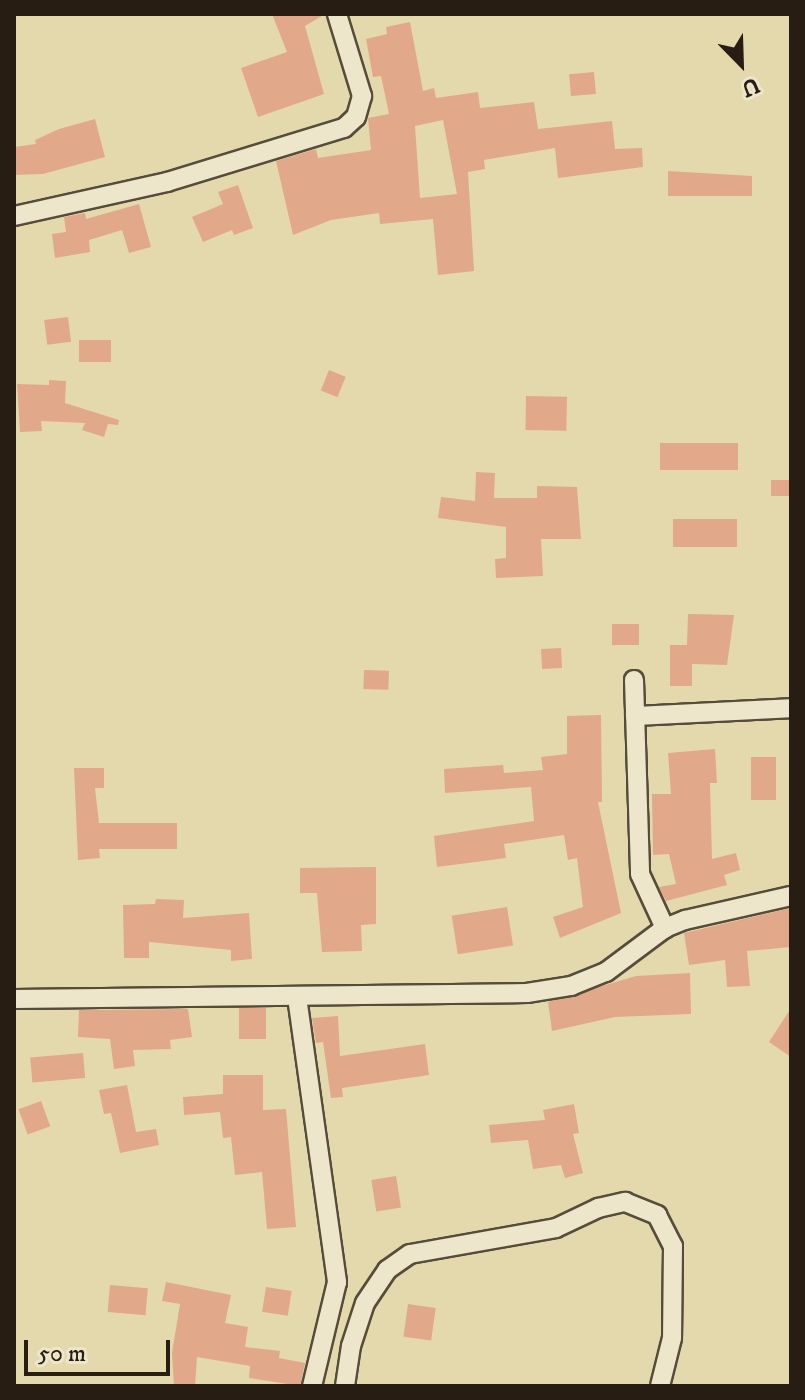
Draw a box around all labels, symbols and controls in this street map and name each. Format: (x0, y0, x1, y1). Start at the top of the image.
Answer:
north arrow (701, 24, 781, 104)
text: U (737, 71, 764, 102)
scale bar (28, 1324, 174, 1374)
text: 50 m (38, 1339, 86, 1369)

